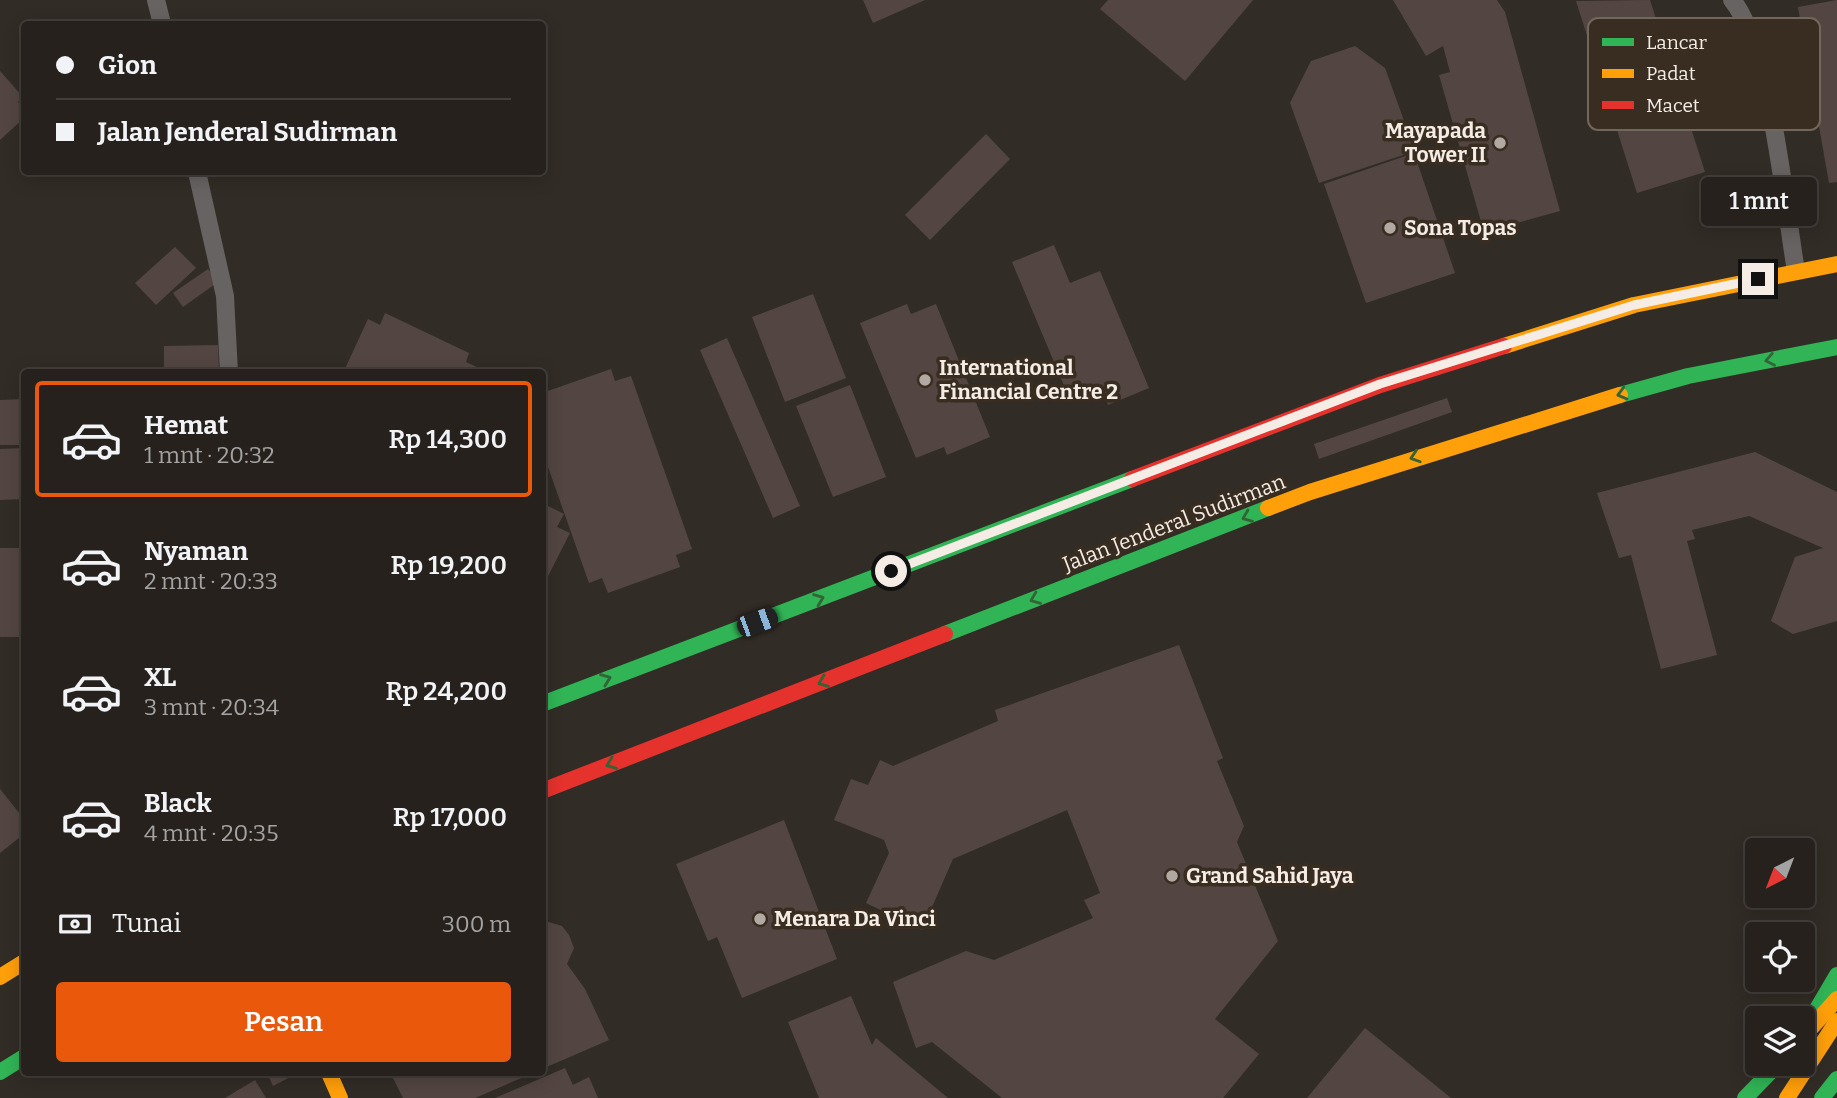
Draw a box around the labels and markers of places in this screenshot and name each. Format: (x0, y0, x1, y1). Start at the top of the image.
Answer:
place label: Mayapada Tower II (1385, 118, 1486, 168)
marker: Mayapada Tower II (1492, 135, 1508, 151)
place label: Sona Topas (1404, 215, 1517, 241)
marker: Sona Topas (1382, 220, 1398, 236)
place label: International Financial Centre 2 (939, 355, 1118, 405)
marker: International Financial Centre 2 (917, 372, 933, 388)
place label: Grand Sahid Jaya (1186, 863, 1354, 889)
marker: Grand Sahid Jaya (1164, 868, 1180, 884)
place label: Menara Da Vinci (774, 906, 936, 932)
marker: Menara Da Vinci (752, 911, 768, 927)

